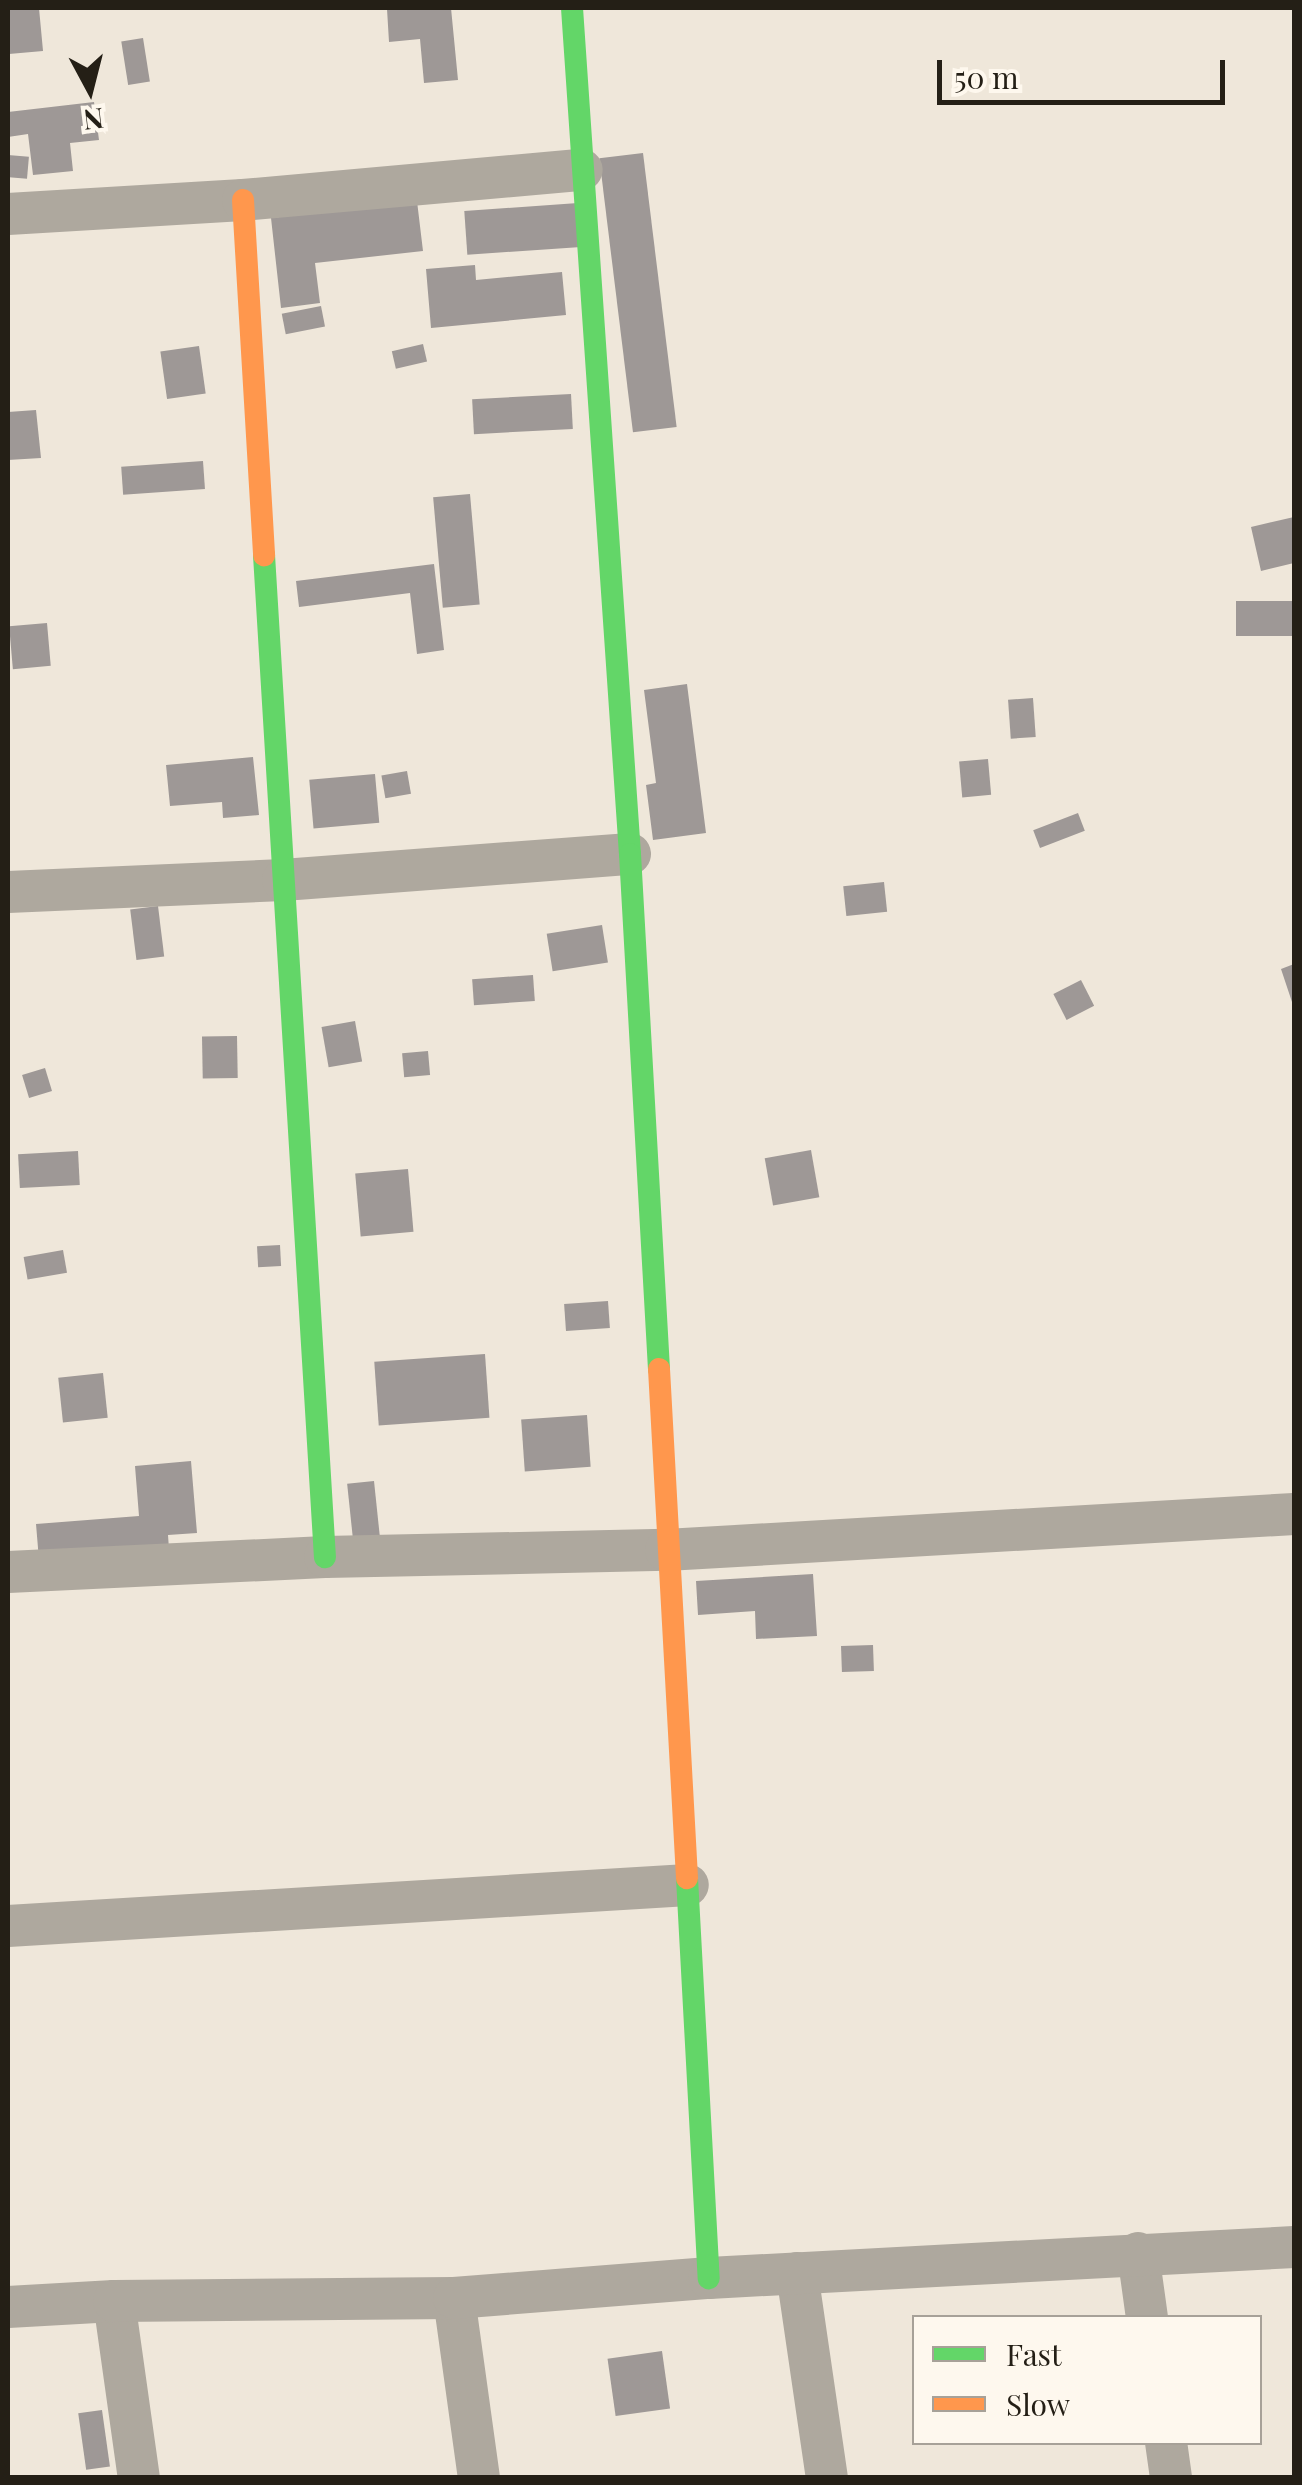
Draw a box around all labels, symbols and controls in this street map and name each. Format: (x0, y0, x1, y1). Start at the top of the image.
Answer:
north arrow (40, 40, 140, 140)
scale bar (942, 40, 1230, 102)
text: 50 m (954, 57, 1019, 97)
text: N (81, 101, 106, 140)
legend (912, 2315, 1262, 2445)
text: Fast (1006, 2334, 1062, 2374)
text: Slow (1006, 2384, 1070, 2424)

